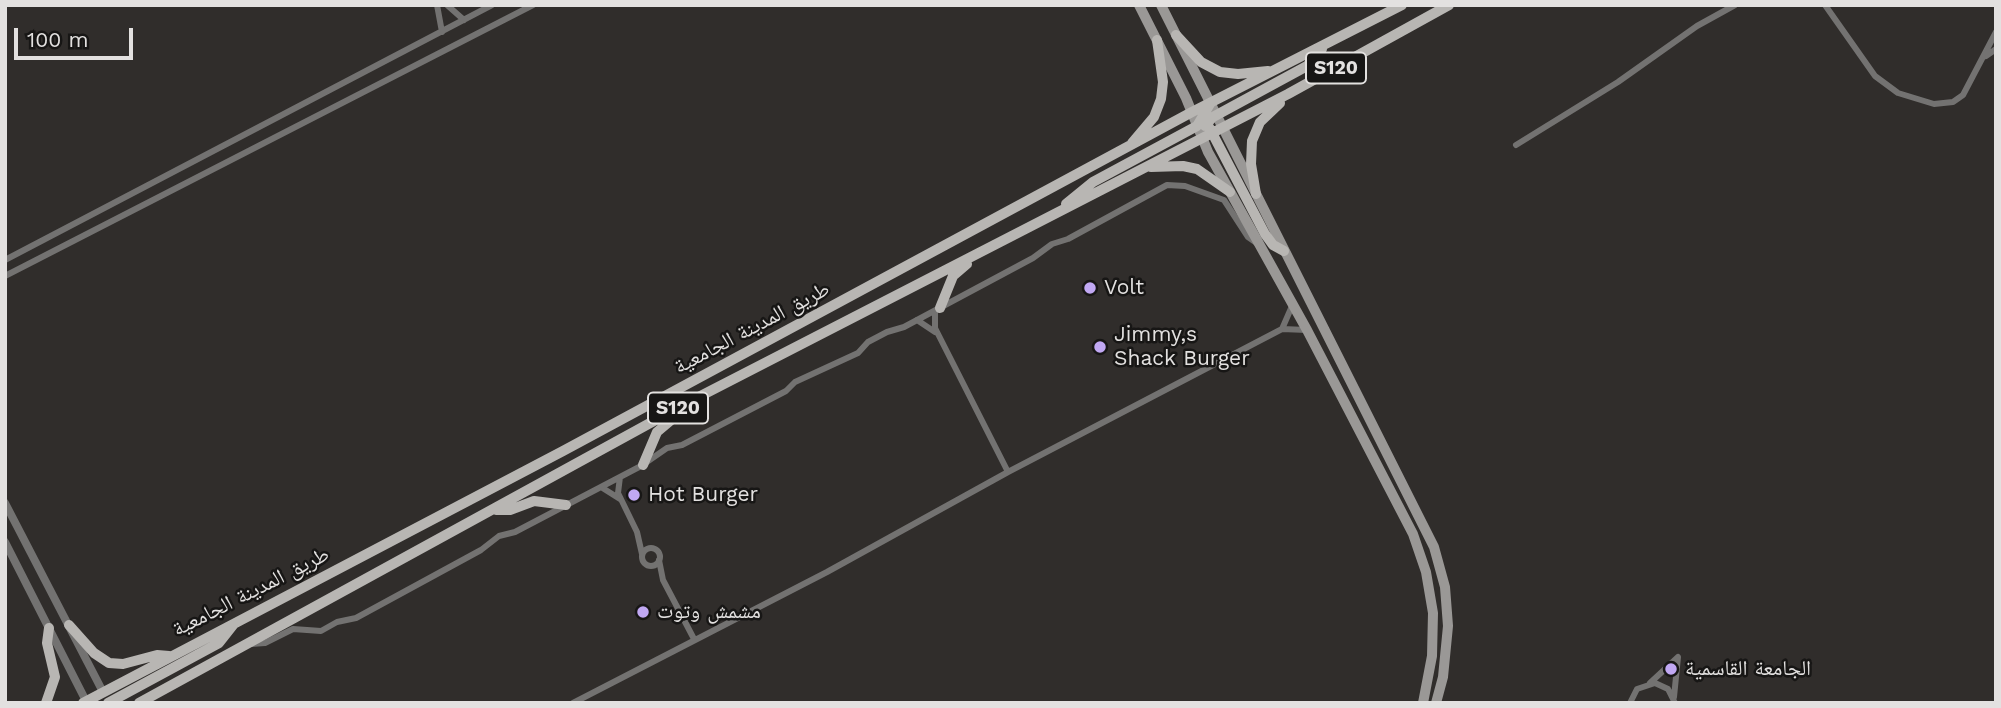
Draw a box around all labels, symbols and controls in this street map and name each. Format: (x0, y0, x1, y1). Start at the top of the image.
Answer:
scale bar (18, 14, 136, 58)
text: 100 m (27, 27, 89, 52)
road number: S120 (1306, 52, 1366, 83)
place label: Volt (1104, 275, 1144, 301)
street label: طريق المدينة الجامعية (670, 276, 834, 380)
marker: Volt (1082, 280, 1098, 296)
place label: Jimmy,s Shack Burger (1114, 322, 1250, 372)
marker: Jimmy,s Shack Burger (1092, 339, 1108, 355)
road number: S120 (648, 392, 708, 424)
place label: Hot Burger (648, 482, 758, 508)
marker: Hot Burger (626, 487, 642, 503)
street label: طريق المدينة الجامعية (169, 542, 333, 642)
place label: مشمش وتوت (657, 599, 761, 625)
marker: مشمش وتوت (635, 604, 651, 620)
place label: الجامعة القاسمية (1685, 656, 1811, 682)
marker: الجامعة القاسمية (1663, 661, 1679, 677)

